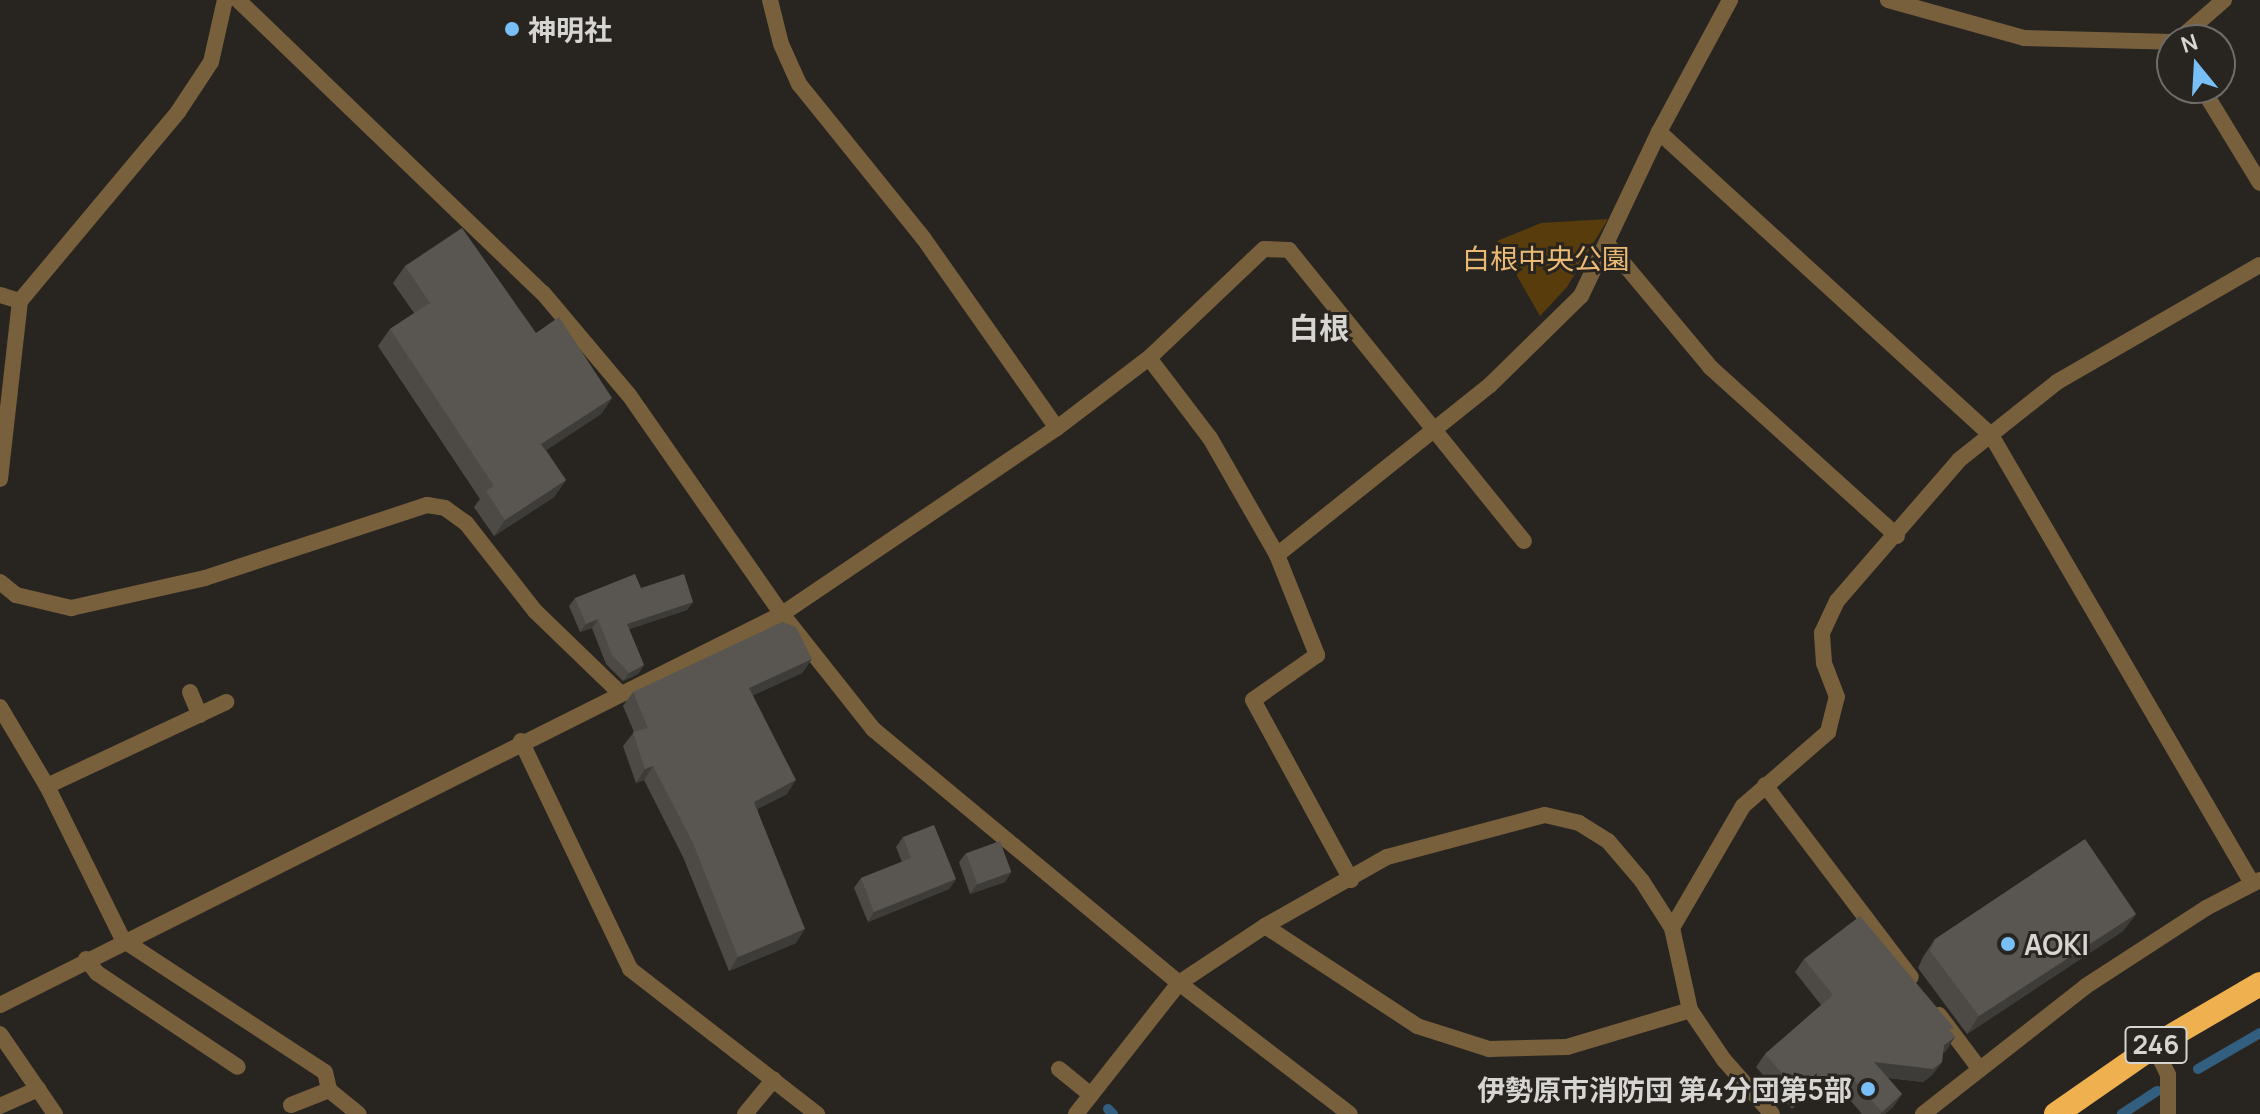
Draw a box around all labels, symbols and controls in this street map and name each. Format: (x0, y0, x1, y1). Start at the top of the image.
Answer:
place label: 神明社 (528, 12, 612, 46)
marker: 神明社 (503, 20, 521, 38)
north arrow (2156, 24, 2236, 104)
text: N (2177, 26, 2201, 60)
park label: 白根中央公園 (1462, 241, 1630, 275)
district label: 白根 (1289, 310, 1349, 346)
place label: AOKI (2024, 927, 2089, 961)
marker: AOKI (1999, 935, 2017, 953)
road number: 246 (2124, 1023, 2188, 1067)
place label: 伊勢原市消防団 第4分団第5部 (1477, 1072, 1852, 1106)
marker: 伊勢原市消防団 第4分団第5部 (1859, 1080, 1877, 1098)

